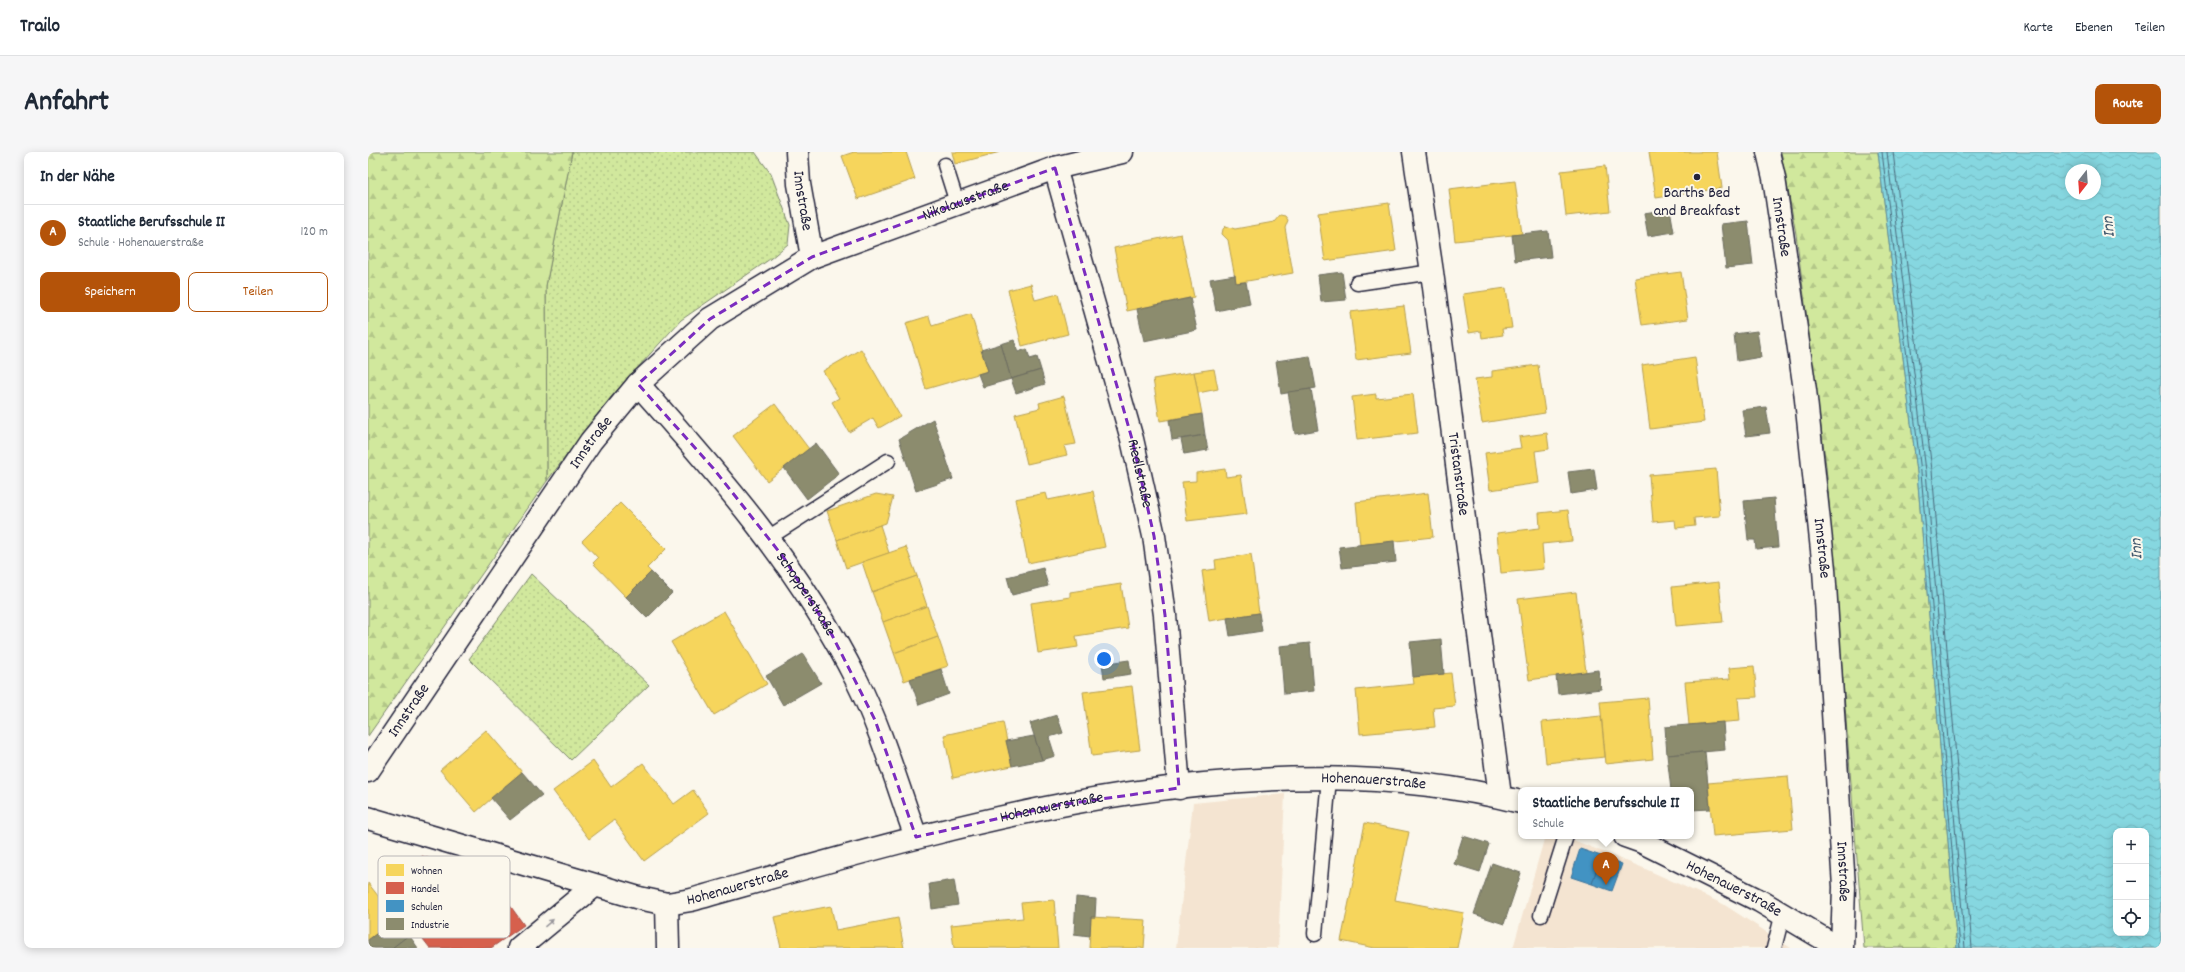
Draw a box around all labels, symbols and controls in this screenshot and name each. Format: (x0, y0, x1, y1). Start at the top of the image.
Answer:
text: Trailo (20, 14, 60, 41)
text: Karte (2023, 18, 2053, 38)
text: Ebenen (2075, 18, 2113, 38)
text: Teilen (2135, 18, 2165, 38)
text: Anfahrt (24, 84, 109, 124)
button: Route (2095, 84, 2161, 124)
north arrow (2065, 164, 2101, 200)
text: In der Nähe (40, 166, 115, 190)
street label: Innstraße (787, 170, 819, 232)
marker: Barths Bed and Breakfast (1692, 172, 1702, 182)
street label: Nikolausstraße (919, 174, 1012, 227)
place label: Barths Bed and Breakfast (1654, 182, 1740, 223)
street label: Innstraße (1765, 195, 1797, 258)
text: Staatliche Berufsschule II (78, 212, 225, 234)
water label: Inn (2097, 214, 2123, 239)
text: A (49, 223, 57, 242)
text: 120 m (300, 223, 328, 242)
text: Schule · Hohenauerstraße (78, 234, 204, 253)
button: Speichern (40, 272, 180, 312)
button: Teilen (188, 272, 328, 312)
street label: Innstraße (564, 411, 618, 474)
street label: Tristanstraße (1441, 431, 1475, 517)
street label: Riedlstraße (1121, 437, 1159, 510)
street label: Innstraße (1807, 517, 1836, 579)
water label: Inn (2125, 537, 2151, 560)
street label: Schopperstraße (770, 547, 842, 640)
your location (1094, 649, 1114, 669)
street label: Innstraße (382, 679, 435, 742)
street label: Hohenauerstraße (1321, 767, 1427, 796)
street label: Hohenauerstraße (998, 786, 1105, 829)
popup (1518, 787, 1694, 839)
text: Staatliche Berufsschule II (1533, 793, 1679, 815)
text: Schule (1533, 815, 1564, 834)
map controls (2113, 828, 2149, 936)
button: + (2113, 828, 2149, 864)
street label: Innstraße (1830, 841, 1856, 902)
pin: A (1593, 852, 1619, 885)
street label: Hohenauerstraße (1682, 854, 1786, 923)
legend (378, 856, 510, 938)
street label: Hohenauerstraße (685, 861, 791, 912)
text: Wohnen (411, 864, 442, 880)
button: − (2113, 864, 2149, 900)
text: Handel (411, 882, 440, 898)
text: Schulen (411, 900, 443, 916)
button: locate (2113, 900, 2149, 936)
text: Industrie (411, 918, 449, 934)
one-way arrow (543, 919, 554, 928)

